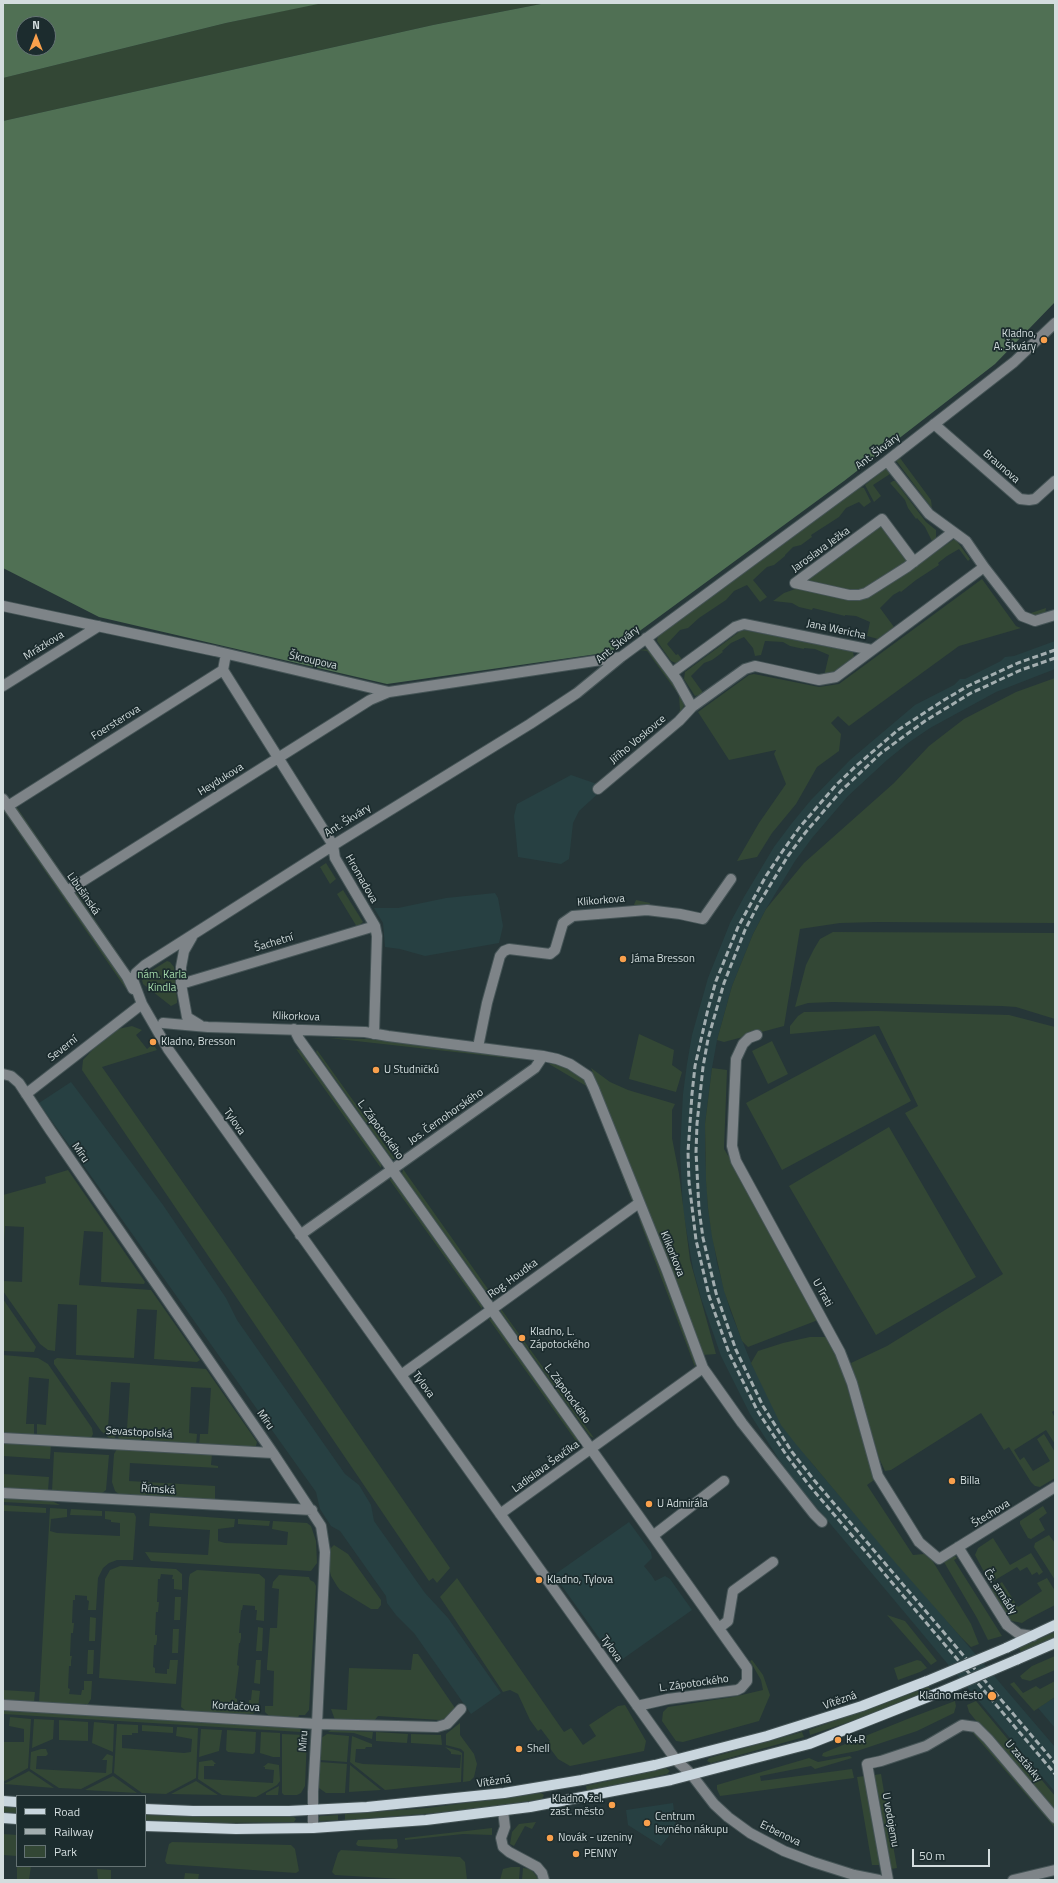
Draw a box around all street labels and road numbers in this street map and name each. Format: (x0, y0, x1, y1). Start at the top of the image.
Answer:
street label: Ant. Škváry (853, 431, 903, 473)
street label: Braunova (980, 447, 1022, 487)
street label: Jaroslava Ježka (789, 524, 853, 576)
street label: Jana Wericha (805, 617, 867, 643)
street label: Ant. Škváry (594, 623, 642, 667)
street label: Mrázkova (21, 628, 67, 664)
street label: Škroupova (288, 649, 338, 673)
street label: Foersterova (89, 703, 143, 743)
street label: Jiřího Voskovce (607, 713, 669, 767)
street label: Heydukova (196, 761, 246, 799)
street label: Ant. Škváry (322, 802, 374, 840)
street label: Hromadova (342, 852, 380, 906)
street label: Libušínská (64, 870, 102, 918)
street label: Klikorkova (577, 892, 625, 910)
street label: Šachetní (253, 931, 295, 955)
street label: Klikorkova (272, 1010, 320, 1024)
street label: Severní (45, 1033, 81, 1065)
street label: Jos. Černohorského (406, 1086, 486, 1148)
street label: L. Zápotockého (354, 1098, 406, 1162)
street label: Tylova (220, 1106, 248, 1138)
street label: Míru (68, 1140, 92, 1166)
street label: Klikorkova (657, 1230, 687, 1278)
street label: Rog. Houdka (485, 1256, 541, 1302)
street label: U Trati (809, 1277, 835, 1309)
street label: L. Zápotockého (541, 1362, 593, 1426)
street label: Tylova (409, 1369, 437, 1401)
street label: Míru (253, 1407, 277, 1433)
street label: Sevastopolská (105, 1425, 173, 1441)
street label: Ladislava Ševčíka (510, 1438, 582, 1496)
street label: Římská (141, 1483, 175, 1497)
street label: Štechova (970, 1497, 1012, 1531)
street label: Čs. armády (981, 1567, 1019, 1617)
street label: Tylova (597, 1633, 625, 1665)
street label: L. Zápotockého (658, 1673, 730, 1695)
street label: Vítězná (821, 1689, 859, 1713)
street label: Kordačova (212, 1699, 260, 1715)
street label: Míru (297, 1730, 311, 1752)
street label: U zastávky (1002, 1737, 1044, 1785)
street label: Vítězná (476, 1773, 512, 1791)
street label: U vodojemu (879, 1792, 901, 1848)
street label: Erbenova (758, 1819, 802, 1849)

